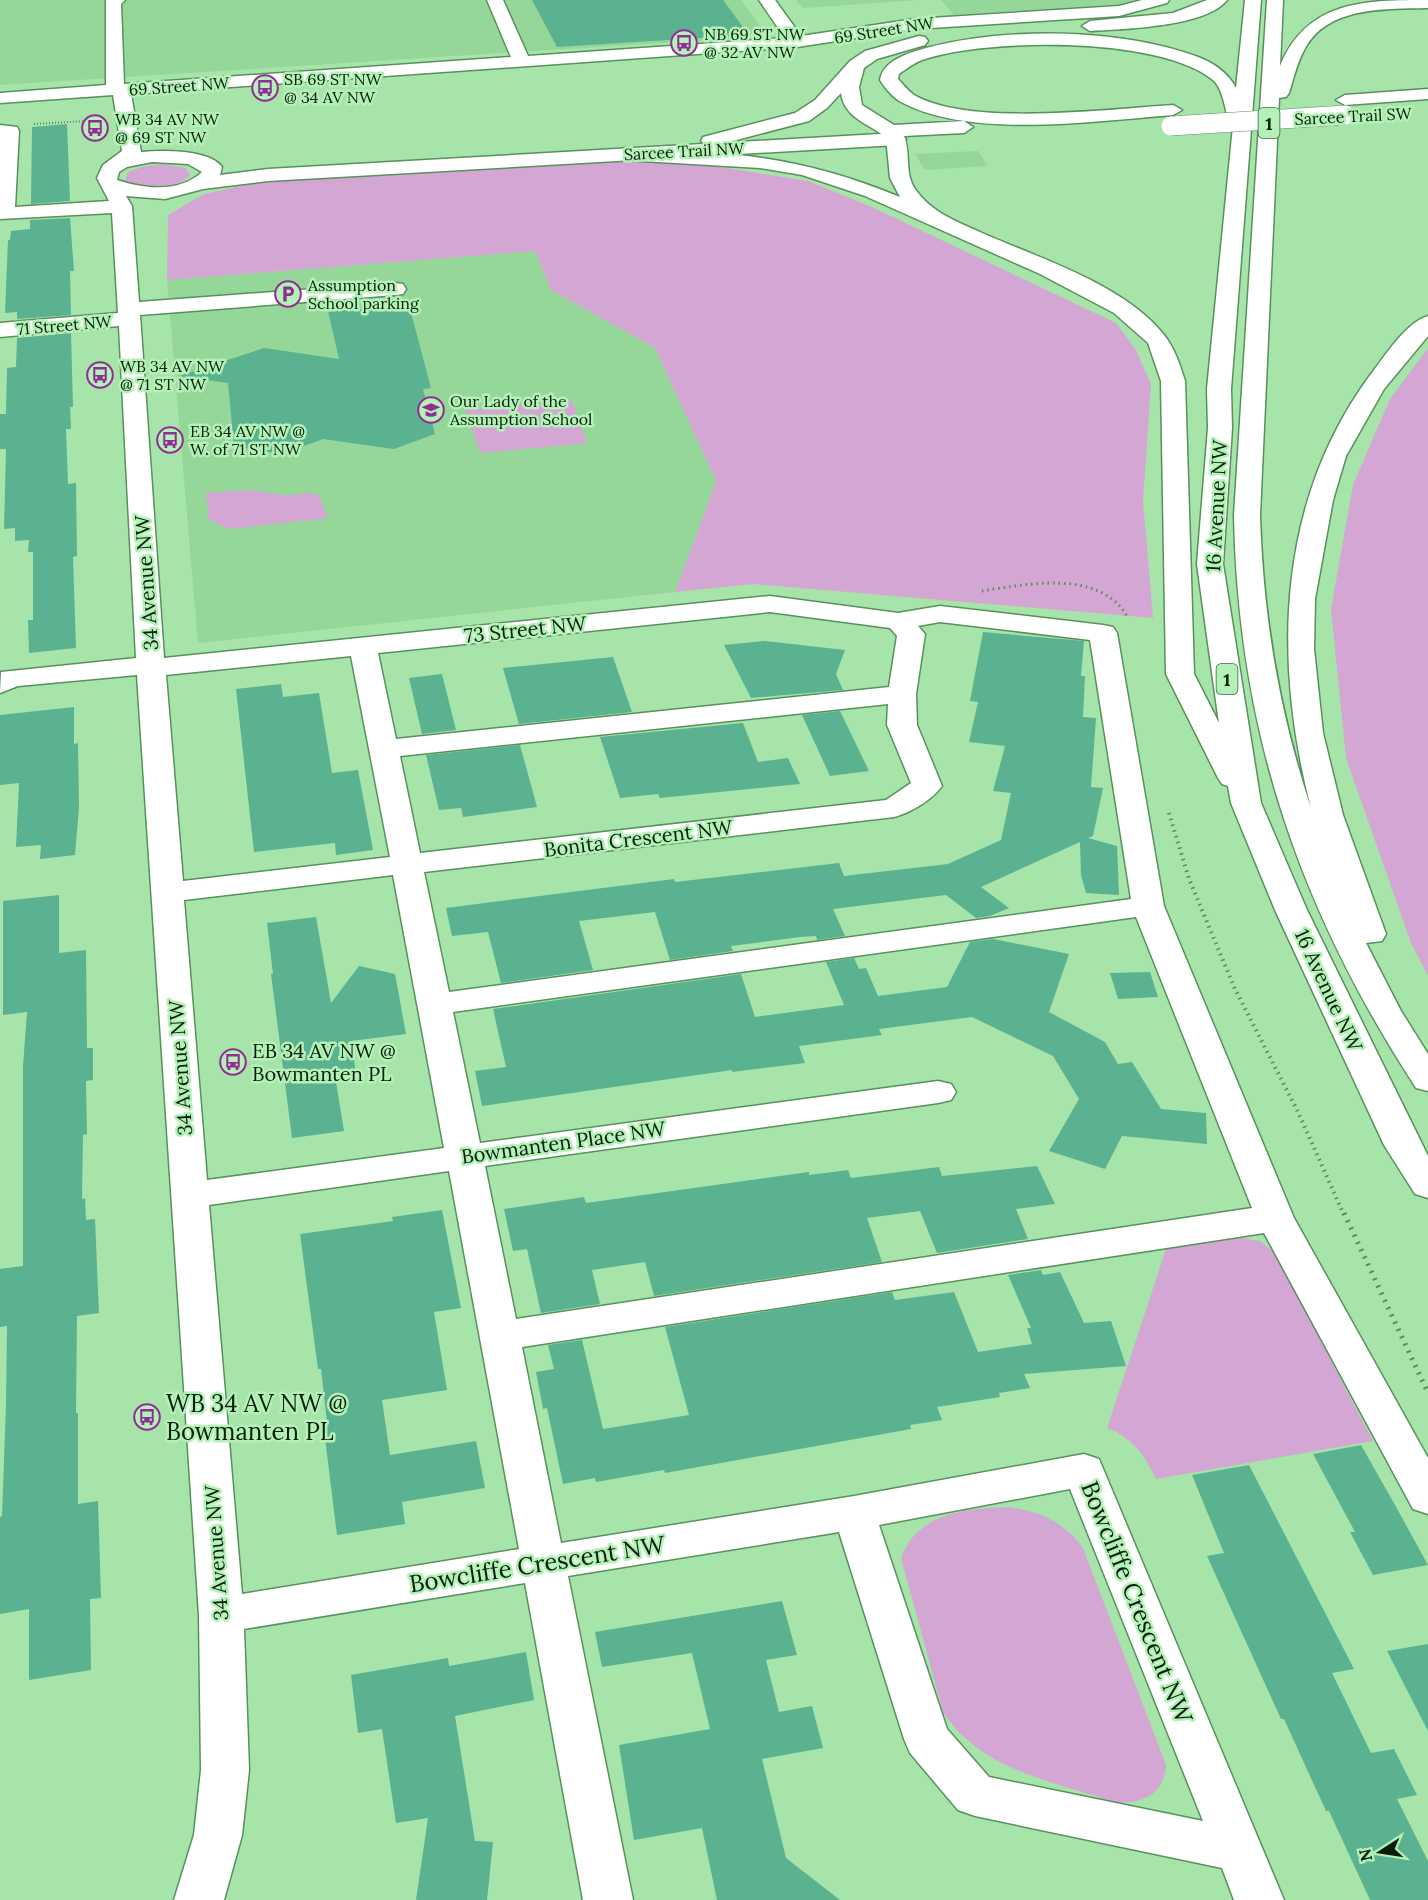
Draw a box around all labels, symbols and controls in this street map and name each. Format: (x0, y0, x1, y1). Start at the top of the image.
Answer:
street label: 69 Street NW (833, 12, 936, 48)
place label: NB 69 ST NW @ 32 AV NW (704, 24, 806, 62)
bus stop icon: NB 69 ST NW @ 32 AV NW (669, 28, 699, 58)
place label: SB 69 ST NW @ 34 AV NW (284, 69, 383, 107)
street label: 69 Street NW (128, 72, 231, 99)
bus stop icon: SB 69 ST NW @ 34 AV NW (250, 73, 280, 103)
street label: Sarcee Trail SW (1294, 103, 1413, 129)
road number: 1 (1258, 108, 1280, 138)
place label: WB 34 AV NW @ 69 ST NW (115, 109, 220, 147)
bus stop icon: WB 34 AV NW @ 69 ST NW (80, 113, 110, 143)
street label: Sarcee Trail NW (623, 138, 746, 164)
place label: Assumption School parking (307, 275, 420, 313)
parking icon: Assumption School parking (273, 279, 303, 309)
street label: 71 Street NW (16, 311, 113, 339)
place label: WB 34 AV NW @ 71 ST NW (120, 356, 225, 394)
bus stop icon: WB 34 AV NW @ 71 ST NW (85, 360, 115, 390)
place label: Our Lady of the Assumption School (449, 391, 592, 429)
school or university icon: Our Lady of the Assumption School (416, 395, 446, 425)
place label: EB 34 AV NW @ W. of 71 ST NW (190, 421, 305, 459)
bus stop icon: EB 34 AV NW @ W. of 71 ST NW (155, 425, 185, 455)
street label: 16 Avenue NW (1200, 438, 1232, 573)
street label: 34 Avenue NW (129, 513, 163, 651)
street label: 73 Street NW (463, 610, 588, 648)
road number: 1 (1216, 664, 1238, 694)
street label: Bonita Crescent NW (542, 814, 735, 862)
street label: 16 Avenue NW (1290, 925, 1369, 1056)
street label: 34 Avenue NW (163, 998, 197, 1136)
place label: EB 34 AV NW @ Bowmanten PL (252, 1038, 396, 1086)
bus stop icon: EB 34 AV NW @ Bowmanten PL (218, 1047, 248, 1077)
street label: Bowmanten Place NW (459, 1115, 668, 1169)
place label: WB 34 AV NW @ Bowmanten PL (166, 1388, 347, 1447)
bus stop icon: WB 34 AV NW @ Bowmanten PL (132, 1402, 162, 1432)
street label: Bowcliffe Crescent NW (1074, 1476, 1200, 1729)
street label: 34 Avenue NW (199, 1483, 233, 1621)
street label: Bowcliffe Crescent NW (407, 1528, 668, 1600)
north arrow (1350, 1822, 1410, 1882)
text: N (1354, 1847, 1376, 1863)

